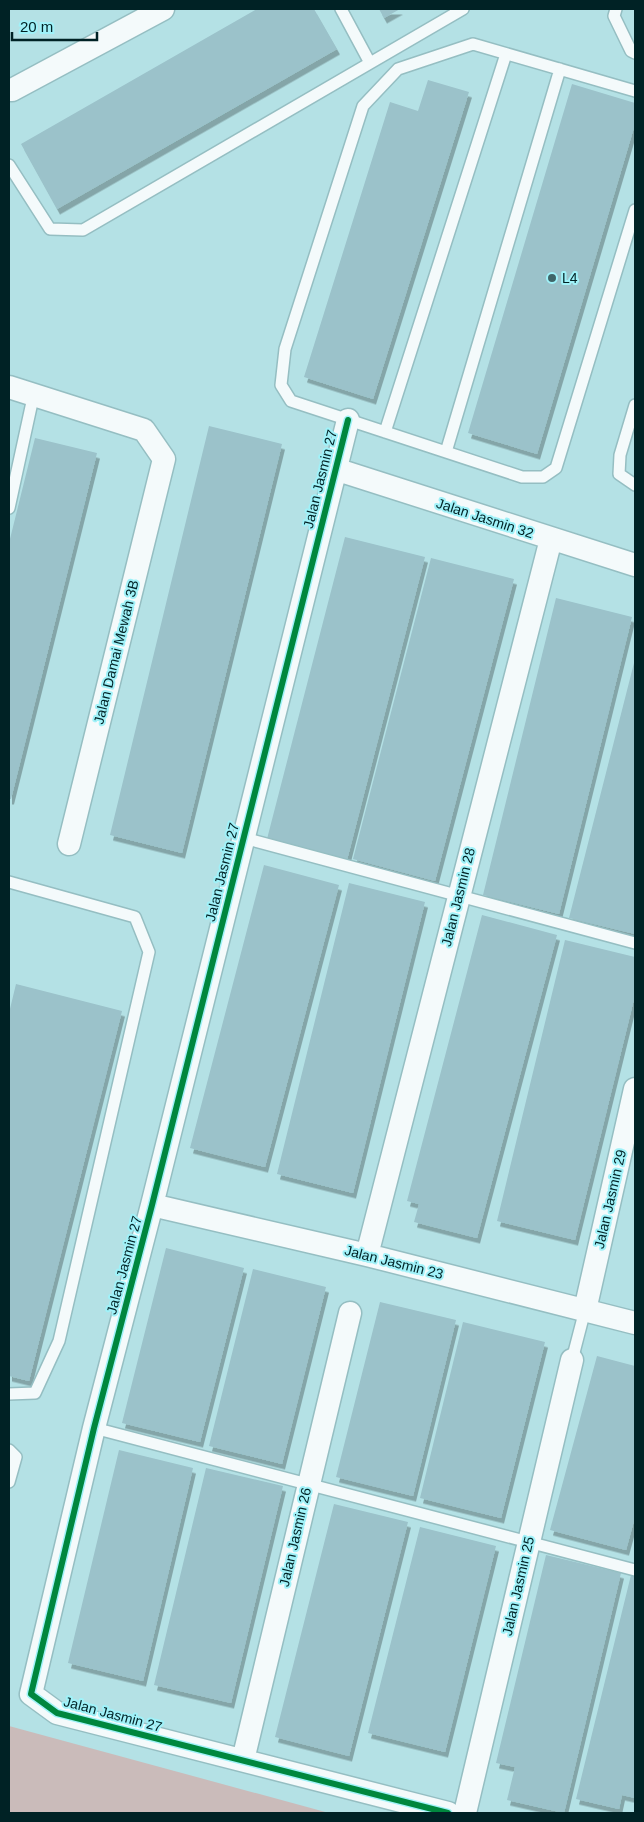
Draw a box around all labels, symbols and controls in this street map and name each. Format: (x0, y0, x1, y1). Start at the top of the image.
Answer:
scale bar (12, 10, 98, 42)
text: 20 m (20, 18, 53, 35)
place label: L4 (562, 270, 578, 286)
marker: L4 (546, 272, 558, 284)
street label: Jalan Jasmin 27 (300, 428, 340, 530)
street label: Jalan Jasmin 32 (434, 495, 536, 541)
street label: Jalan Damai Mewah 3B (90, 578, 142, 726)
street label: Jalan Jasmin 27 (202, 821, 242, 923)
street label: Jalan Jasmin 28 (438, 846, 478, 948)
street label: Jalan Jasmin 29 (591, 1148, 629, 1250)
street label: Jalan Jasmin 27 (103, 1214, 145, 1316)
street label: Jalan Jasmin 23 (343, 1242, 445, 1282)
street label: Jalan Jasmin 26 (276, 1486, 314, 1588)
street label: Jalan Jasmin 25 (499, 1535, 537, 1637)
street label: Jalan Jasmin 27 (62, 1693, 164, 1735)

